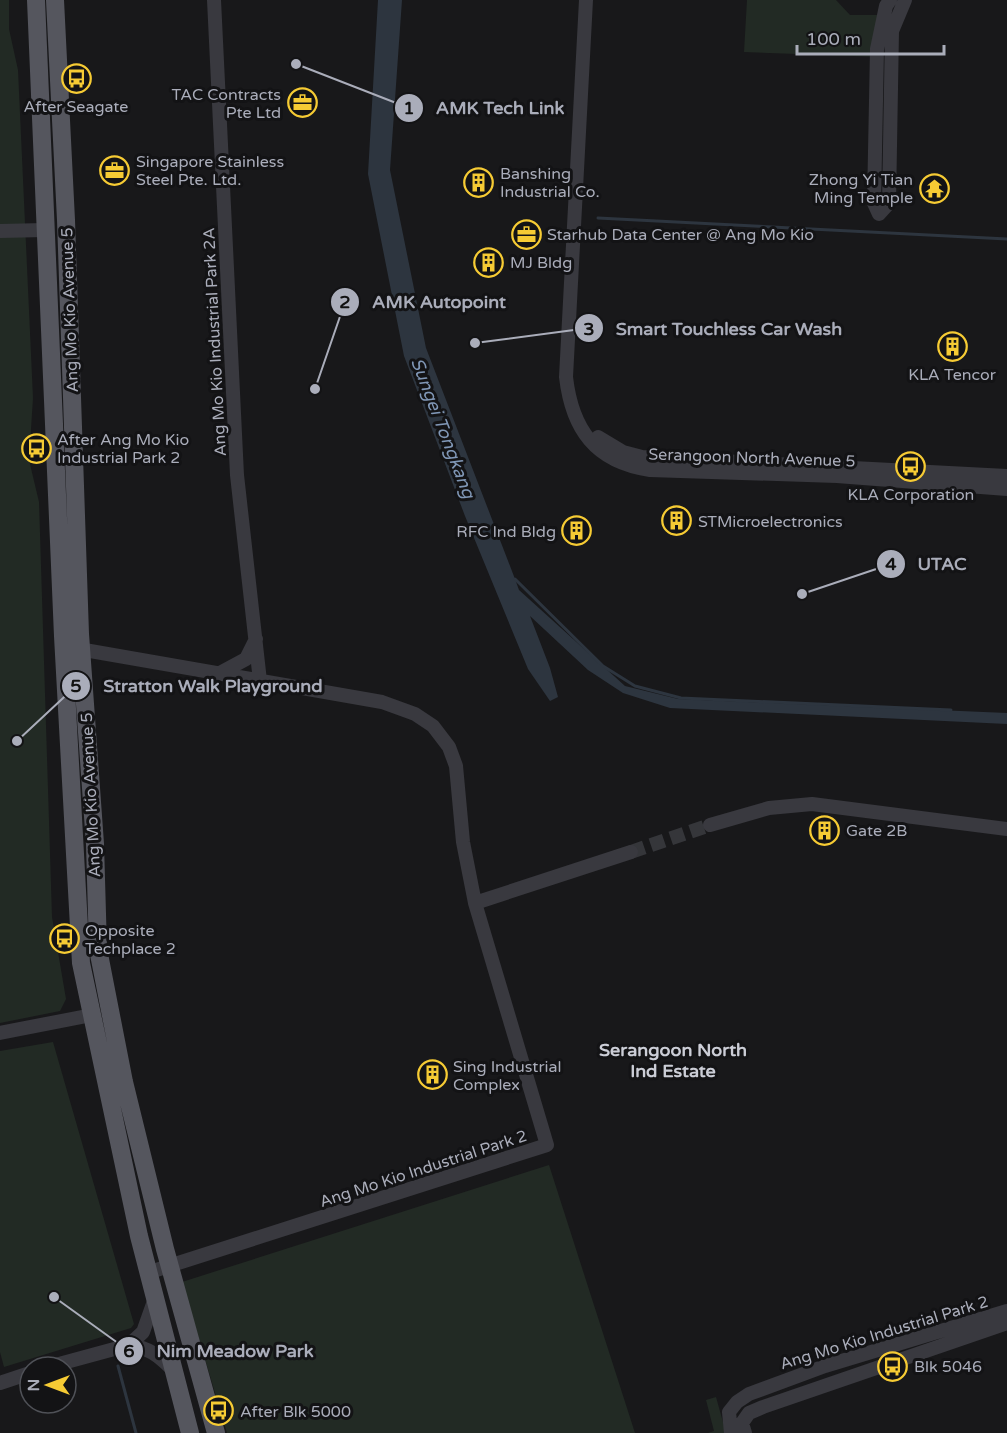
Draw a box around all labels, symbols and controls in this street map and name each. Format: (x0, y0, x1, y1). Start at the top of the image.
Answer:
scale bar (797, 18, 944, 56)
text: 100 m (806, 28, 861, 50)
bus stop icon: After Seagate (60, 62, 92, 94)
place label: TAC Contracts Pte Ltd (172, 85, 281, 123)
office icon: TAC Contracts Pte Ltd (286, 87, 318, 119)
callout: AMK Tech Link (394, 90, 576, 126)
place label: After Seagate (24, 97, 128, 117)
text: 1 (403, 97, 415, 119)
text: AMK Tech Link (436, 97, 564, 119)
place label: Singapore Stainless Steel Pte. Ltd. (136, 152, 284, 190)
office icon: Singapore Stainless Steel Pte. Ltd. (99, 154, 131, 186)
place label: Banshing Industrial Co. (500, 164, 600, 202)
building icon: Banshing Industrial Co. (463, 166, 495, 198)
place label: Zhong Yi Tian Ming Temple (809, 170, 913, 208)
temple icon: Zhong Yi Tian Ming Temple (918, 172, 950, 204)
office icon: Starhub Data Center @ Ang Mo Kio (510, 218, 542, 250)
place label: Starhub Data Center @ Ang Mo Kio (547, 225, 814, 245)
street label: Ang Mo Kio Avenue 5 (57, 227, 83, 393)
street label: Ang Mo Kio Industrial Park 2A (199, 227, 231, 457)
building icon: MJ Bldg (473, 246, 505, 278)
place label: MJ Bldg (510, 253, 572, 273)
callout: AMK Autopoint (330, 284, 518, 320)
text: 2 (339, 291, 351, 313)
text: AMK Autopoint (372, 291, 506, 313)
callout: Smart Touchless Car Wash (574, 310, 854, 346)
text: 3 (583, 318, 595, 340)
text: Smart Touchless Car Wash (616, 318, 842, 340)
building icon: KLA Tencor (936, 330, 968, 362)
water label: Sungei Tongkang (406, 355, 481, 503)
place label: KLA Tencor (908, 365, 997, 385)
place label: After Ang Mo Kio Industrial Park 2 (57, 430, 189, 468)
bus stop icon: After Ang Mo Kio Industrial Park 2 (20, 432, 52, 464)
street label: Serangoon North Avenue 5 (648, 444, 856, 472)
bus stop icon: KLA Corporation (895, 450, 927, 482)
place label: KLA Corporation (848, 485, 974, 505)
building icon: STMicroelectronics (661, 505, 693, 537)
place label: STMicroelectronics (698, 512, 843, 532)
building icon: RFC Ind Bldg (561, 515, 593, 547)
place label: RFC Ind Bldg (456, 522, 556, 542)
callout: UTAC (876, 546, 979, 582)
text: 4 (885, 553, 897, 575)
text: UTAC (917, 553, 967, 575)
callout: Stratton Walk Playground (61, 668, 335, 704)
text: 5 (70, 675, 82, 697)
text: Stratton Walk Playground (103, 675, 323, 697)
street label: Ang Mo Kio Avenue 5 (77, 712, 105, 878)
building icon: Gate 2B (809, 814, 841, 846)
place label: Gate 2B (846, 821, 907, 841)
place label: Opposite Techplace 2 (85, 921, 176, 959)
bus stop icon: Opposite Techplace 2 (48, 923, 80, 955)
district label: Serangoon North Ind Estate (599, 1039, 747, 1082)
place label: Sing Industrial Complex (453, 1057, 562, 1095)
building icon: Sing Industrial Complex (416, 1059, 448, 1091)
street label: Ang Mo Kio Industrial Park 2 (317, 1126, 530, 1212)
street label: Ang Mo Kio Industrial Park 2 (778, 1292, 991, 1374)
callout: Nim Meadow Park (114, 1333, 325, 1369)
text: 6 (123, 1340, 135, 1362)
text: Nim Meadow Park (157, 1340, 314, 1362)
bus stop icon: Blk 5046 (877, 1350, 909, 1382)
north arrow (18, 1355, 78, 1415)
place label: Blk 5046 (914, 1357, 982, 1377)
text: N (24, 1379, 44, 1391)
bus stop icon: After Blk 5000 (203, 1395, 235, 1427)
place label: After Blk 5000 (240, 1402, 351, 1422)

